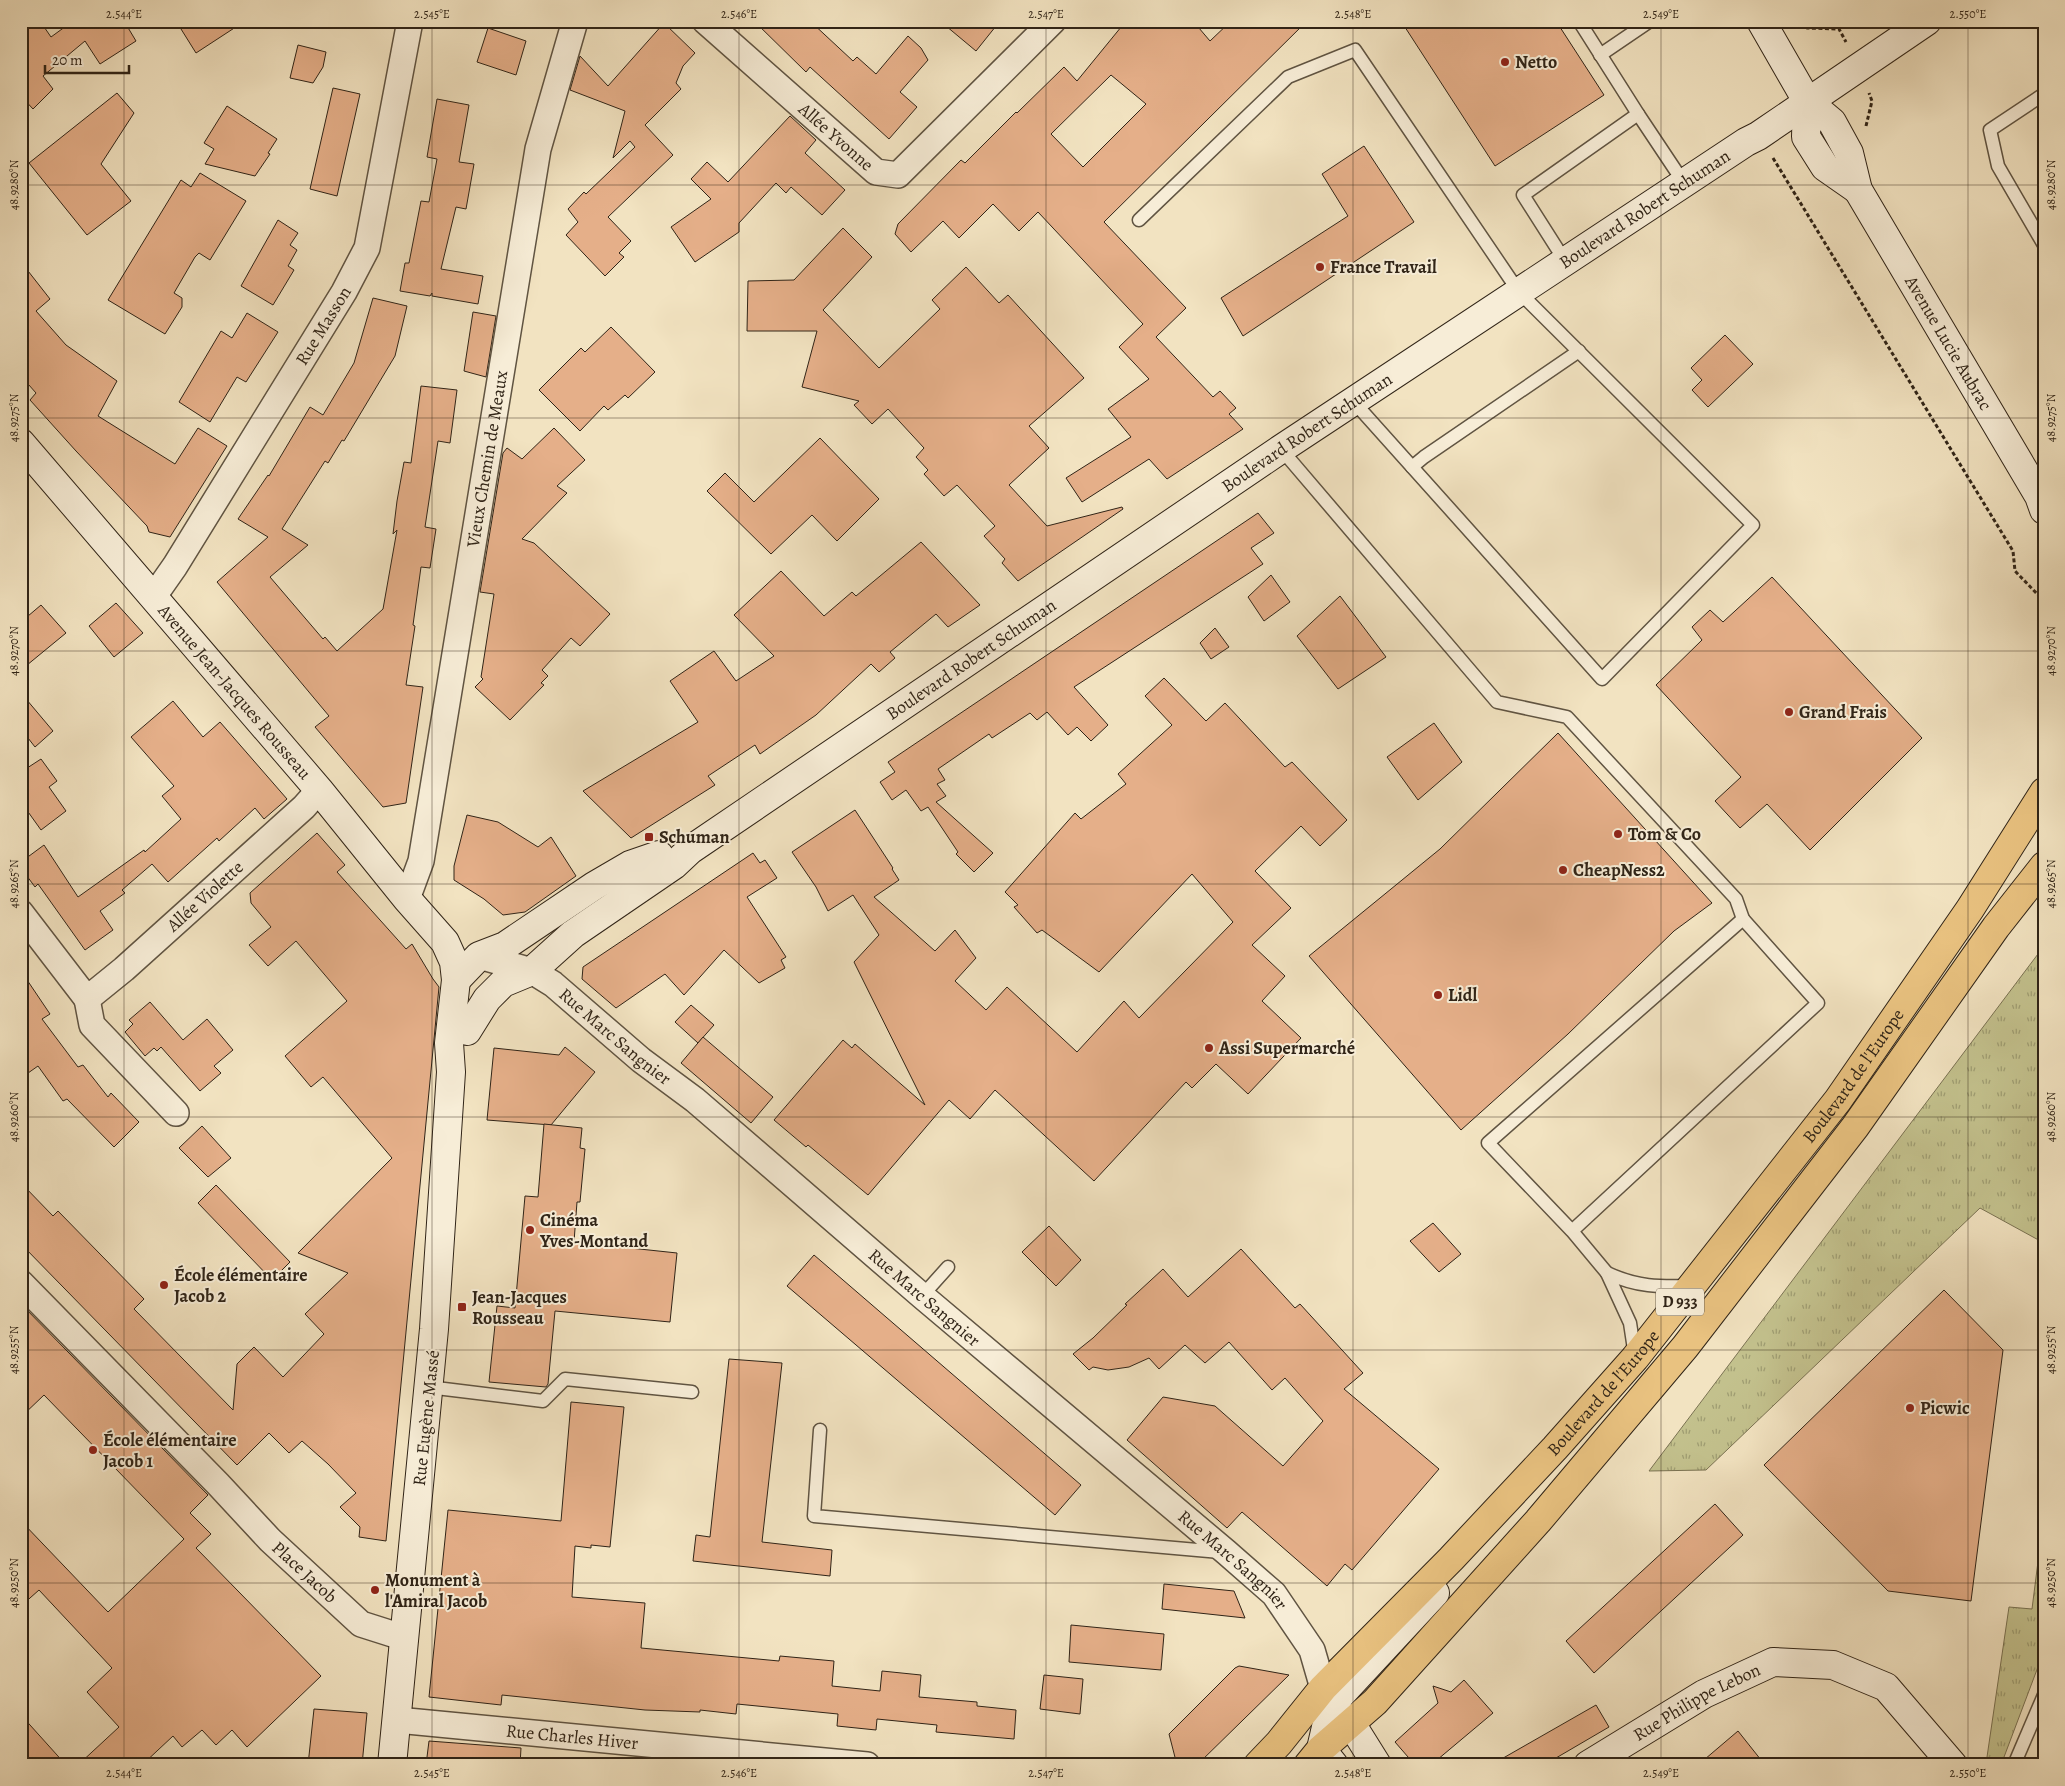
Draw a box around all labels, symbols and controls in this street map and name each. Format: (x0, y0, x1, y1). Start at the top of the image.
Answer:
text: 2.544°E (106, 6, 142, 22)
text: 2.545°E (414, 6, 450, 22)
text: 2.546°E (721, 6, 757, 22)
text: 2.547°E (1028, 6, 1064, 22)
text: 2.548°E (1335, 6, 1371, 22)
text: 2.549°E (1643, 6, 1679, 22)
text: 2.550°E (1950, 6, 1986, 22)
scale bar (45, 42, 129, 74)
text: 20 m (52, 50, 83, 70)
place label: Netto (1515, 50, 1557, 74)
marker: Netto (1499, 56, 1511, 68)
street label: Allée Yvonne (793, 97, 879, 176)
street label: Boulevard Robert Schuman (1554, 144, 1735, 274)
text: 48.9280°N (6, 159, 22, 210)
text: 48.9280°N (2043, 159, 2059, 210)
place label: France Travail (1330, 255, 1437, 279)
marker: France Travail (1314, 261, 1326, 273)
street label: Avenue Lucie Aubrac (1899, 270, 1998, 415)
street label: Rue Masson (290, 282, 357, 370)
street label: Boulevard Robert Schuman (1217, 367, 1397, 498)
street label: Vieux Chemin de Meaux (461, 368, 513, 550)
text: 48.9275°N (6, 393, 22, 442)
text: 48.9275°N (2043, 393, 2059, 442)
street label: Boulevard Robert Schuman (881, 593, 1061, 725)
street label: Avenue Jean-Jacques Rousseau (152, 598, 317, 785)
text: 48.9270°N (6, 626, 22, 676)
text: 48.9270°N (2043, 626, 2059, 676)
place label: Grand Frais (1799, 700, 1887, 724)
marker: Grand Frais (1783, 706, 1795, 718)
place label: Tom & Co (1628, 822, 1701, 846)
place label: Schuman (659, 825, 730, 849)
marker: Tom & Co (1612, 828, 1624, 840)
marker: Schuman (643, 831, 655, 843)
street label: Allée Violette (161, 855, 249, 938)
place label: CheapNess2 (1573, 858, 1665, 882)
text: 48.9265°N (6, 859, 22, 909)
text: 48.9265°N (2043, 859, 2059, 909)
marker: CheapNess2 (1557, 864, 1569, 876)
street label: Rue Marc Sangnier (554, 982, 676, 1090)
place label: Lidl (1448, 983, 1477, 1007)
marker: Lidl (1432, 989, 1444, 1001)
street label: Boulevard de l'Europe (1797, 1004, 1910, 1148)
place label: Assi Supermarché (1218, 1036, 1355, 1060)
marker: Assi Supermarché (1203, 1042, 1215, 1054)
text: 48.9260°N (6, 1092, 22, 1142)
text: 48.9260°N (2043, 1092, 2059, 1142)
place label: Cinéma Yves-Montand (539, 1208, 649, 1253)
marker: Cinéma Yves-Montand (524, 1224, 536, 1236)
street label: Rue Marc Sangnier (863, 1243, 985, 1352)
place label: École élémentaire Jacob 2 (174, 1263, 308, 1308)
marker: École élémentaire Jacob 2 (158, 1279, 170, 1291)
place label: Jean-Jacques Rousseau (472, 1285, 567, 1330)
road number: D 933 (1656, 1288, 1704, 1315)
marker: Jean-Jacques Rousseau (456, 1301, 468, 1313)
text: 48.9255°N (6, 1325, 22, 1374)
street label: Boulevard de l'Europe (1542, 1325, 1665, 1461)
text: 48.9255°N (2043, 1325, 2059, 1374)
street label: Rue Eugène Massé (407, 1349, 445, 1487)
place label: Picwic (1920, 1396, 1970, 1420)
marker: Picwic (1904, 1402, 1916, 1414)
place label: École élémentaire Jacob 1 (103, 1428, 237, 1473)
marker: École élémentaire Jacob 1 (87, 1444, 99, 1456)
street label: Rue Marc Sangnier (1173, 1505, 1293, 1614)
street label: Place Jacob (267, 1536, 343, 1608)
text: 48.9250°N (6, 1558, 22, 1608)
text: 48.9250°N (2043, 1558, 2059, 1608)
place label: Monument à l'Amiral Jacob (385, 1568, 487, 1613)
marker: Monument à l'Amiral Jacob (369, 1584, 381, 1596)
street label: Rue Philippe Lebon (1629, 1657, 1764, 1746)
street label: Rue Charles Hiver (505, 1719, 639, 1755)
text: 2.544°E (106, 1765, 142, 1781)
text: 2.545°E (414, 1765, 450, 1781)
text: 2.546°E (721, 1765, 757, 1781)
text: 2.547°E (1028, 1765, 1064, 1781)
text: 2.548°E (1335, 1765, 1371, 1781)
text: 2.549°E (1643, 1765, 1679, 1781)
text: 2.550°E (1950, 1765, 1986, 1781)

